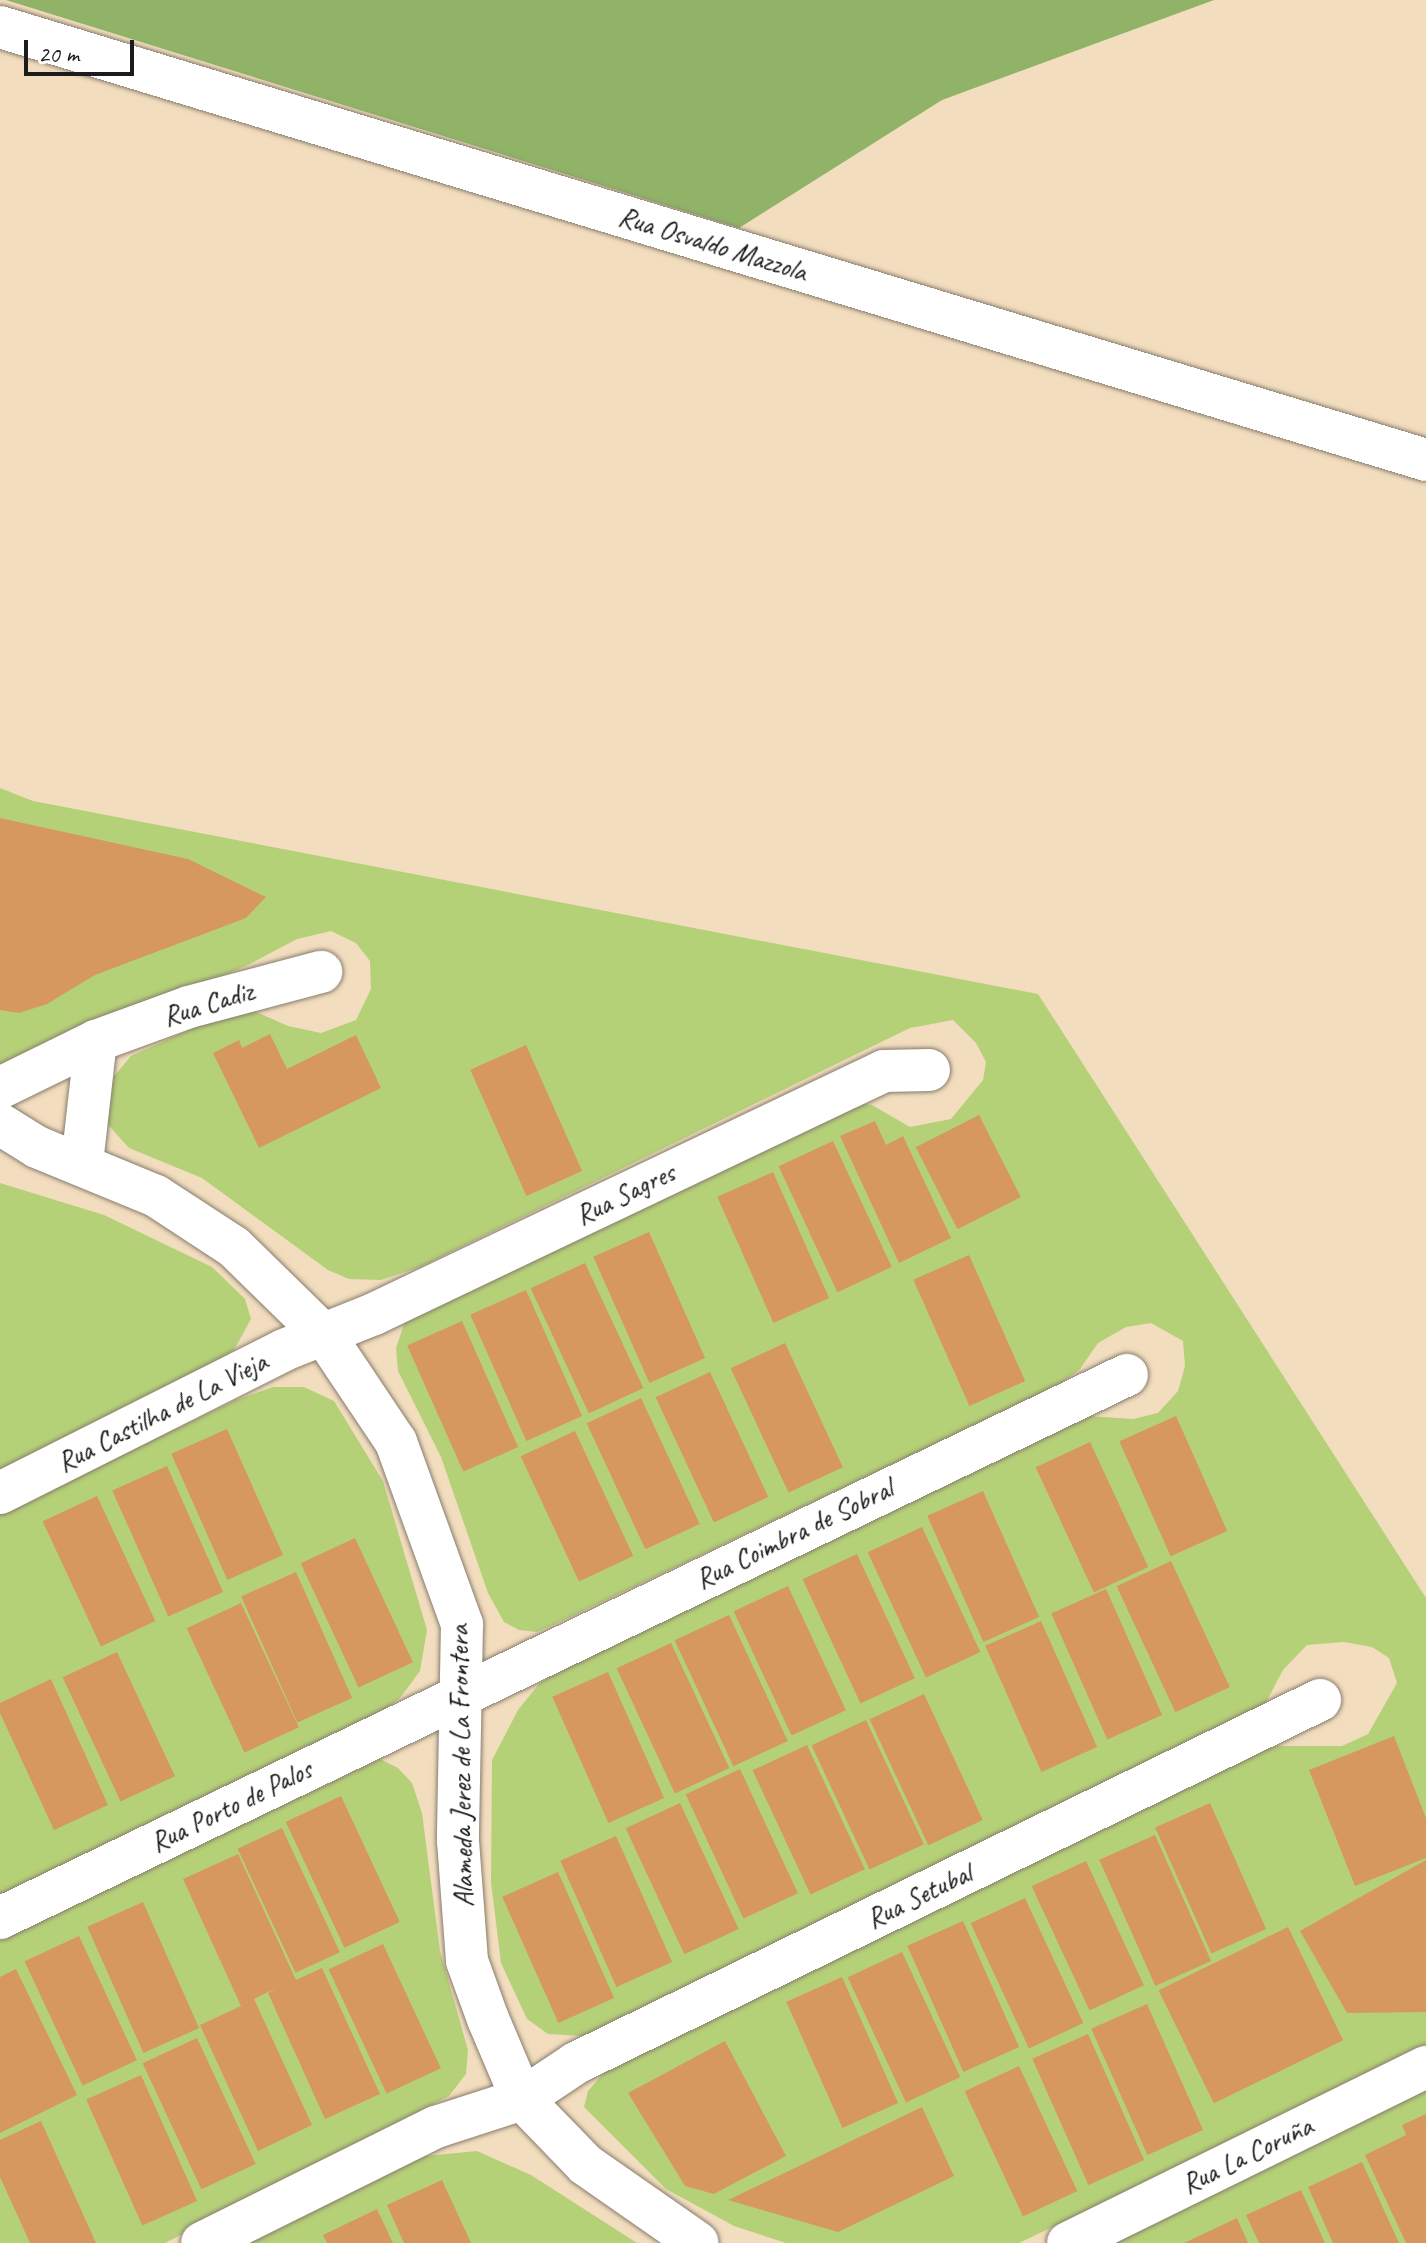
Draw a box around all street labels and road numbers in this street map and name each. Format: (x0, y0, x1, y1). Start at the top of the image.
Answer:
street label: Rua Osvaldo Mazzola (614, 199, 812, 289)
street label: Rua Cadiz (159, 974, 257, 1034)
street label: Rua Sagres (570, 1155, 680, 1233)
street label: Rua Castilha de La Vieja (51, 1345, 273, 1479)
street label: Rua Coimbra de Sobral (690, 1472, 898, 1596)
street label: Alameda Jerez de La Frontera (442, 1625, 480, 1907)
street label: Rua Porto de Palos (145, 1752, 317, 1860)
street label: Rua Setubal (861, 1856, 977, 1936)
street label: Rua La Coruña (1176, 2109, 1318, 2201)

